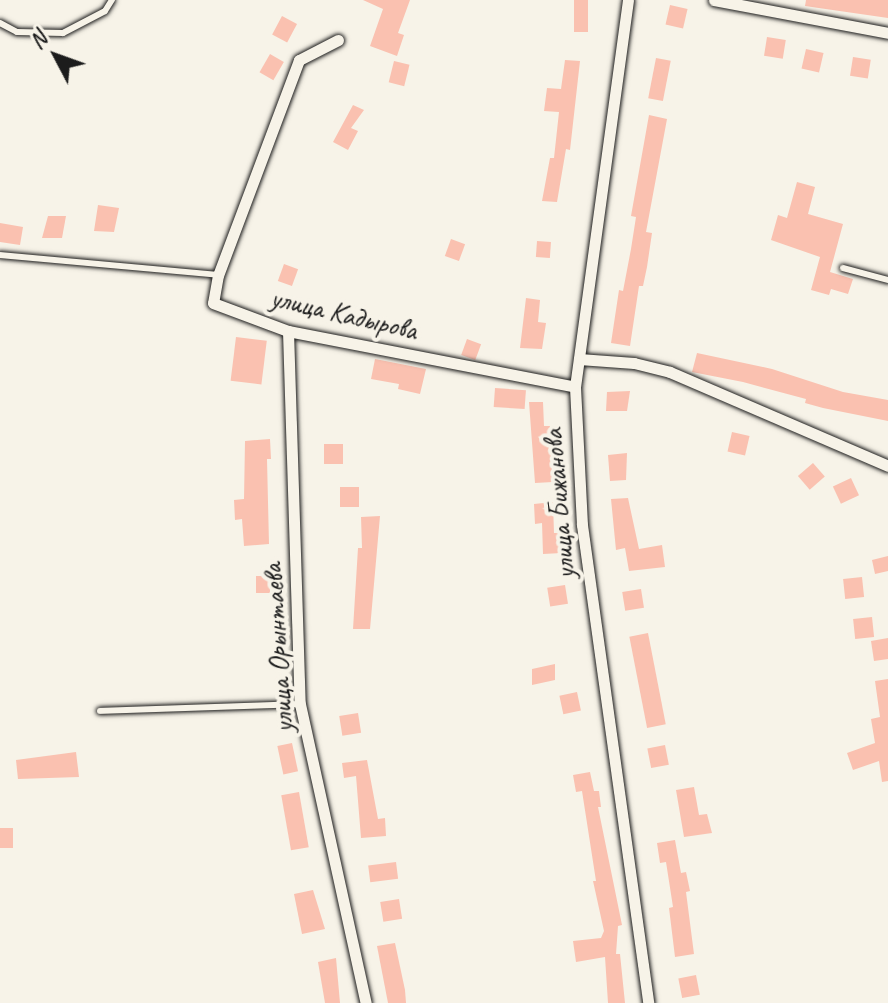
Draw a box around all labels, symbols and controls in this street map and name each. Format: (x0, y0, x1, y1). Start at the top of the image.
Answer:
north arrow (16, 16, 96, 96)
text: N (23, 26, 53, 55)
street label: улица Кадырова (267, 281, 421, 347)
street label: улица Бижанова (536, 426, 582, 582)
street label: улица Орынтаева (255, 563, 301, 733)

